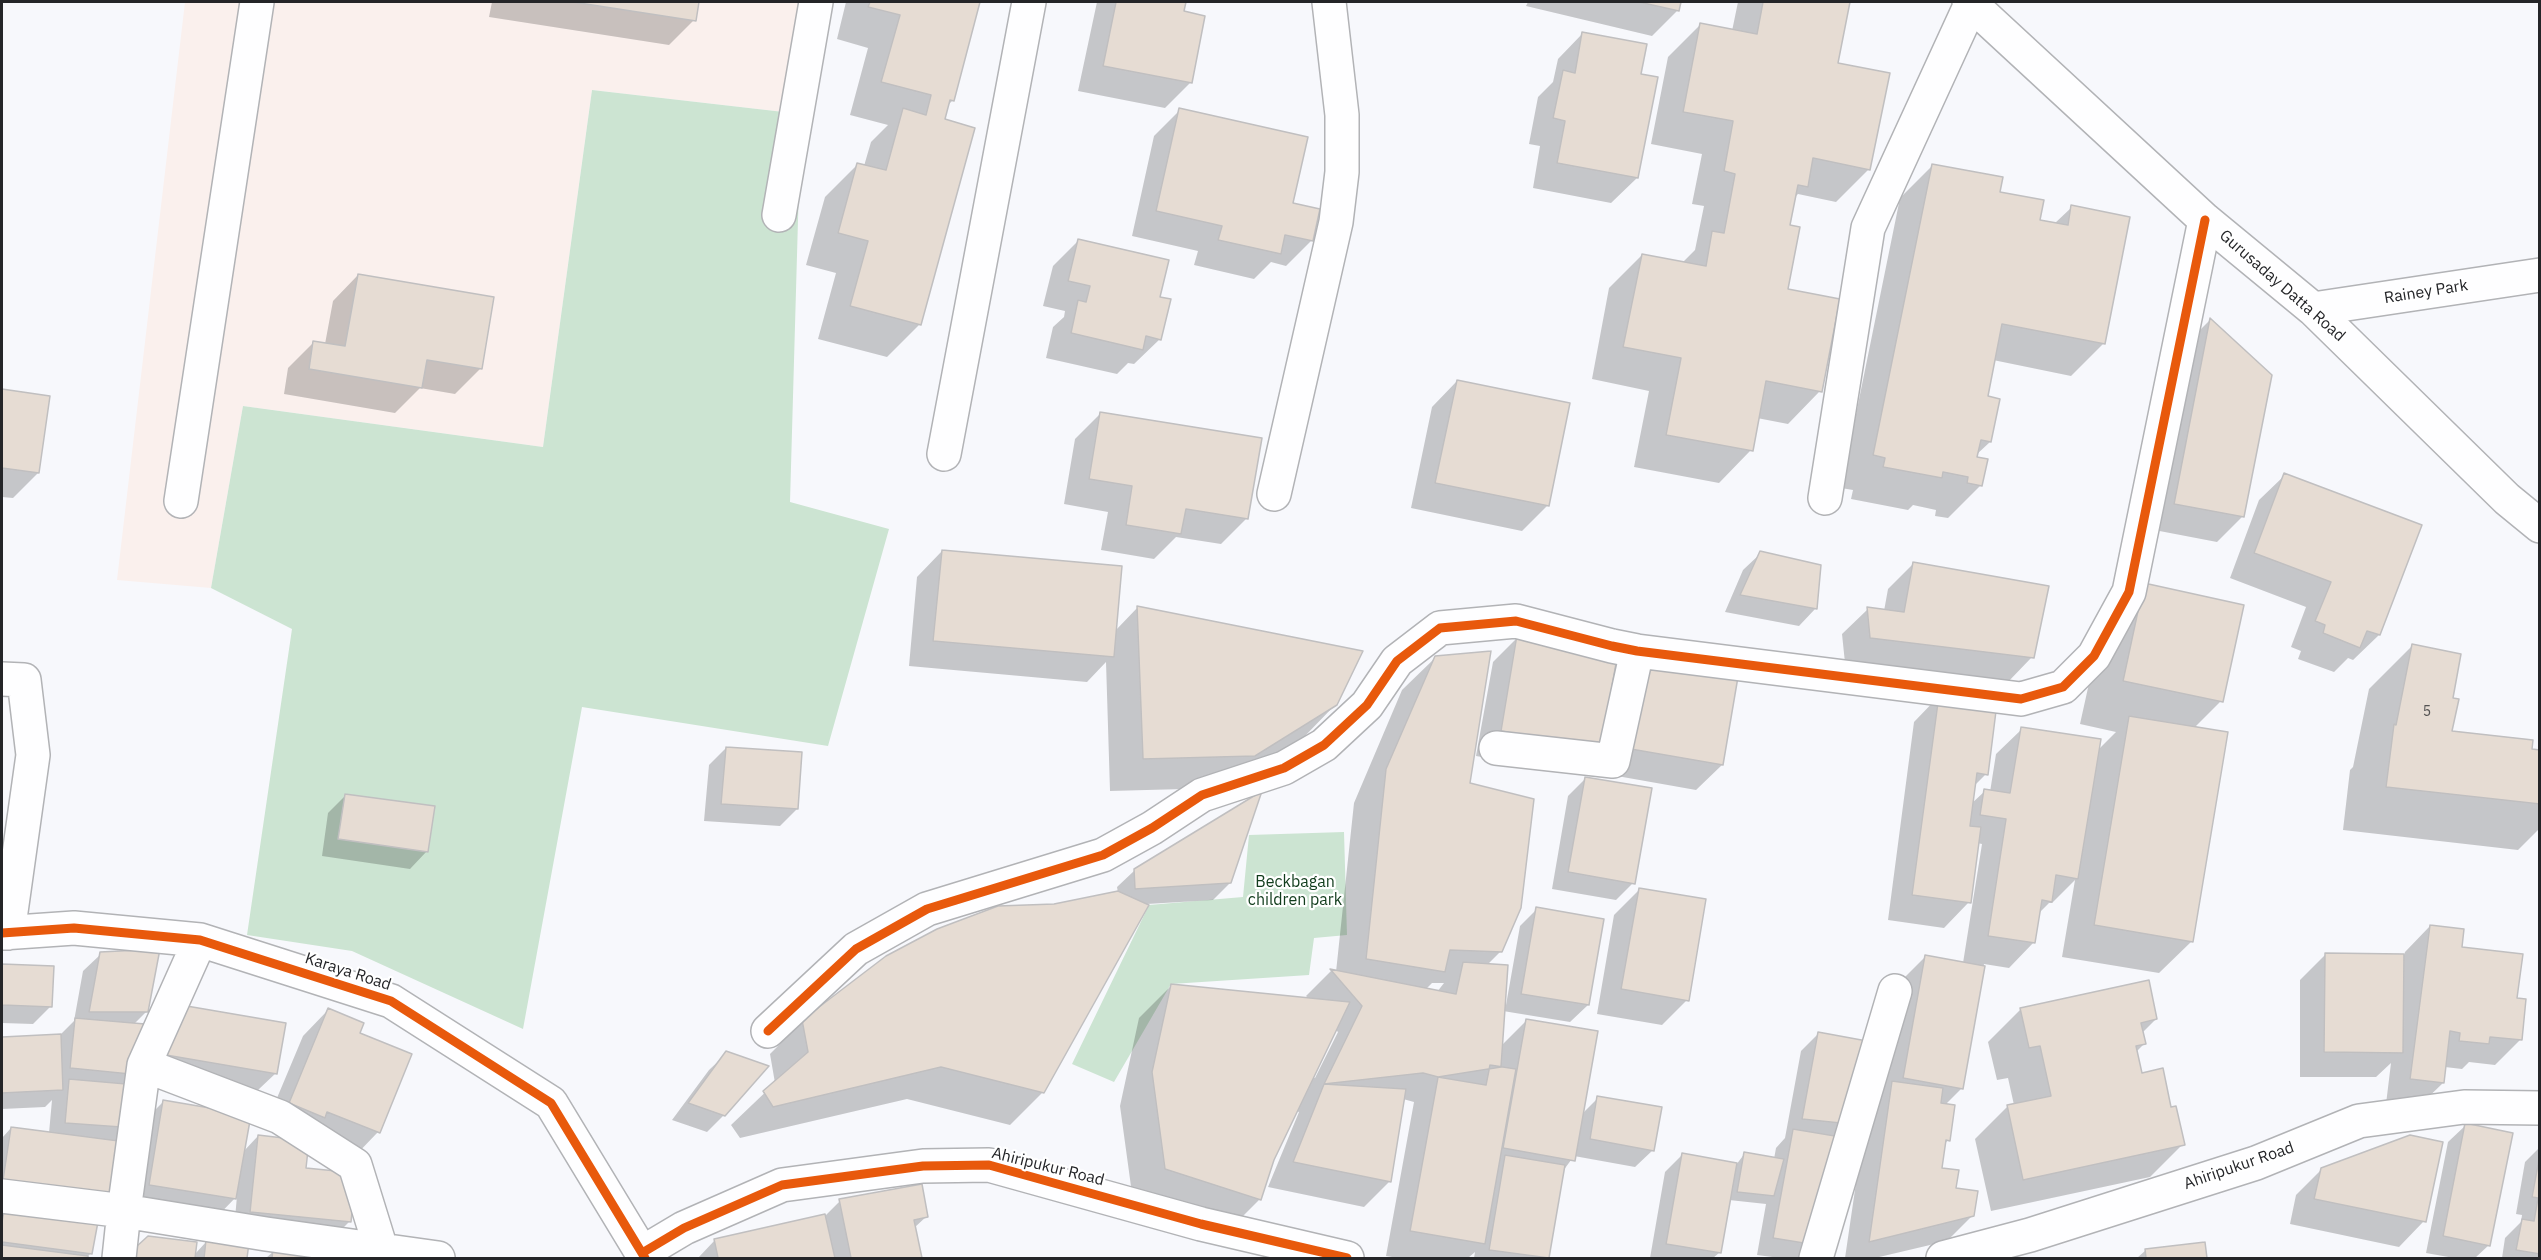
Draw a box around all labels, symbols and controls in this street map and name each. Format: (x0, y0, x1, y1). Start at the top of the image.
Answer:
street label: Gurusaday Datta Road (2215, 226, 2349, 346)
street label: Rainey Park (2383, 276, 2469, 308)
house number: 5 (2423, 704, 2431, 720)
park label: Beckbagan children park (1248, 872, 1342, 910)
street label: Karaya Road (302, 949, 394, 995)
street label: Ahiripukur Road (2181, 1138, 2297, 1194)
street label: Ahiripukur Road (990, 1144, 1106, 1190)

